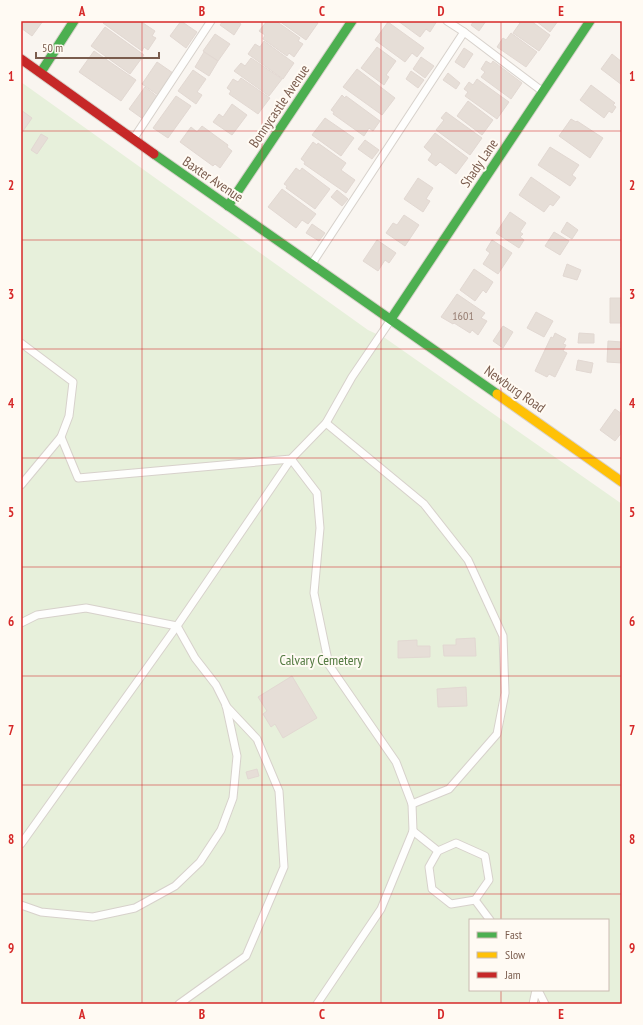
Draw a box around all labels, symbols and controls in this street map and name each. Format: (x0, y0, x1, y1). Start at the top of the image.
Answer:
text: A (78, 3, 86, 20)
text: B (199, 3, 205, 20)
text: C (319, 3, 325, 20)
text: D (438, 3, 445, 20)
text: E (558, 3, 564, 20)
scale bar (36, 34, 159, 60)
text: 50 m (42, 40, 63, 55)
street label: Bonnycastle Avenue (245, 61, 314, 151)
text: 1 (8, 68, 14, 85)
text: 1 (629, 68, 635, 85)
street label: Shady Lane (456, 135, 502, 191)
street label: Baxter Avenue (179, 152, 247, 206)
text: 2 (8, 177, 14, 194)
text: 2 (629, 177, 635, 194)
text: 3 (8, 286, 14, 303)
text: 3 (629, 286, 635, 303)
house number: 1601 (452, 308, 474, 323)
street label: Newburg Road (481, 361, 549, 417)
text: 4 (8, 395, 15, 412)
text: 4 (629, 395, 636, 412)
text: 5 (8, 504, 14, 521)
text: 5 (629, 504, 635, 521)
text: 6 (8, 613, 14, 630)
text: 6 (629, 613, 635, 630)
park label: Calvary Cemetery (279, 651, 363, 669)
text: 7 (8, 722, 14, 739)
text: 7 (629, 722, 635, 739)
text: 8 (8, 831, 14, 848)
text: 8 (629, 831, 635, 848)
legend (469, 919, 609, 991)
text: Fast (505, 927, 523, 942)
text: 9 (8, 940, 14, 957)
text: 9 (629, 940, 635, 957)
text: Slow (505, 947, 526, 962)
text: Jam (504, 967, 521, 982)
text: A (78, 1006, 86, 1023)
text: B (199, 1006, 205, 1023)
text: C (319, 1006, 325, 1023)
text: D (438, 1006, 445, 1023)
text: E (558, 1006, 564, 1023)

